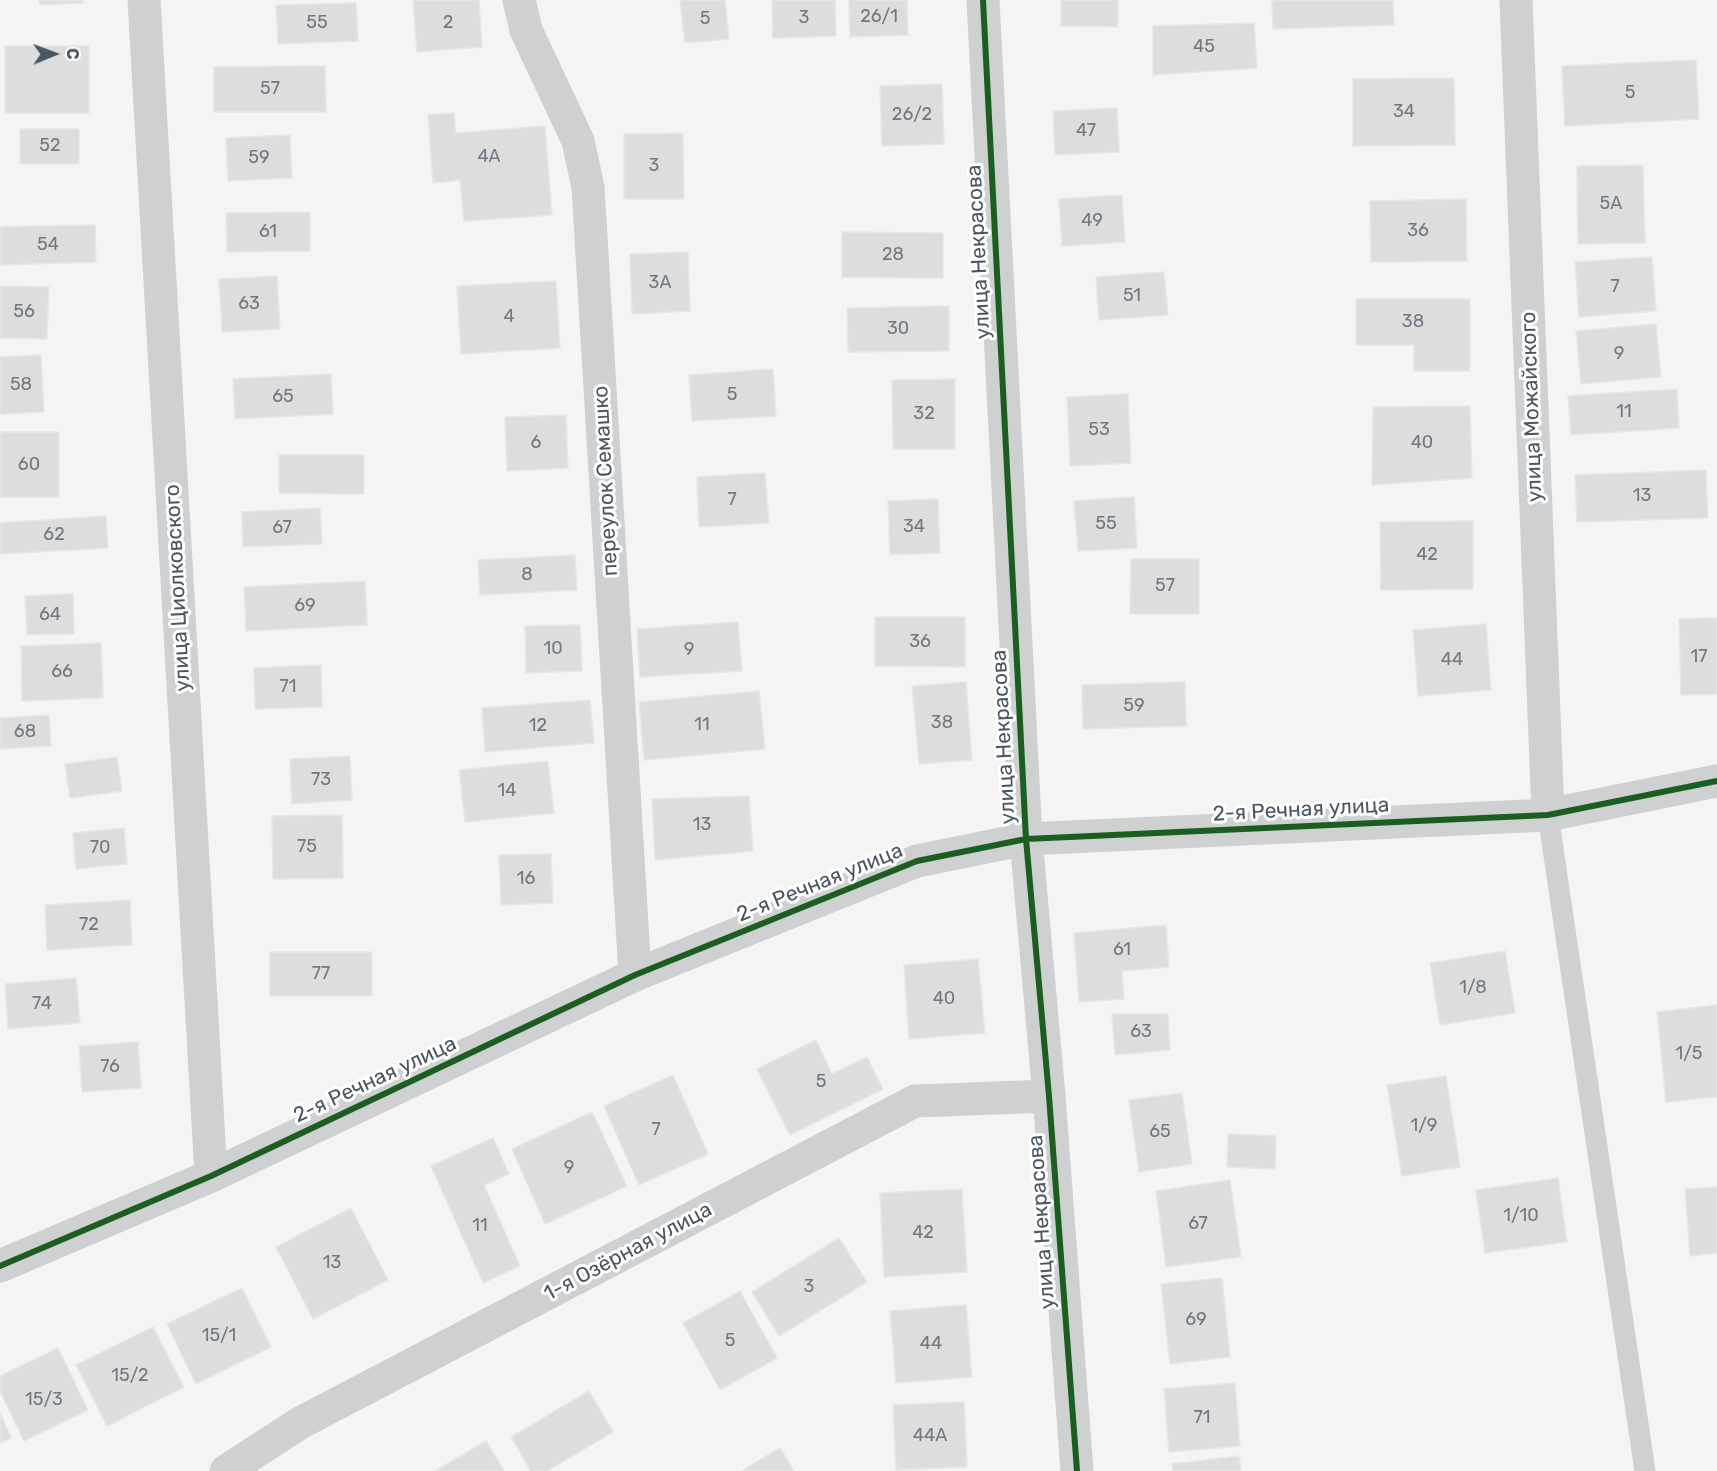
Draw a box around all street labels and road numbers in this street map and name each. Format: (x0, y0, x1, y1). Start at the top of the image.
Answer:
street label: улица Некрасова (962, 164, 996, 340)
street label: улица Можайского (1516, 311, 1548, 503)
street label: переулок Семашко (588, 385, 624, 577)
street label: улица Циолковского (160, 484, 196, 692)
street label: улица Некрасова (987, 649, 1021, 825)
street label: 2-я Речная улица (1212, 793, 1390, 827)
street label: 2-я Речная улица (733, 838, 907, 928)
street label: 2-я Речная улица (290, 1031, 460, 1129)
street label: улица Некрасова (1023, 1134, 1061, 1310)
street label: 1-я Озёрная улица (540, 1197, 716, 1307)

